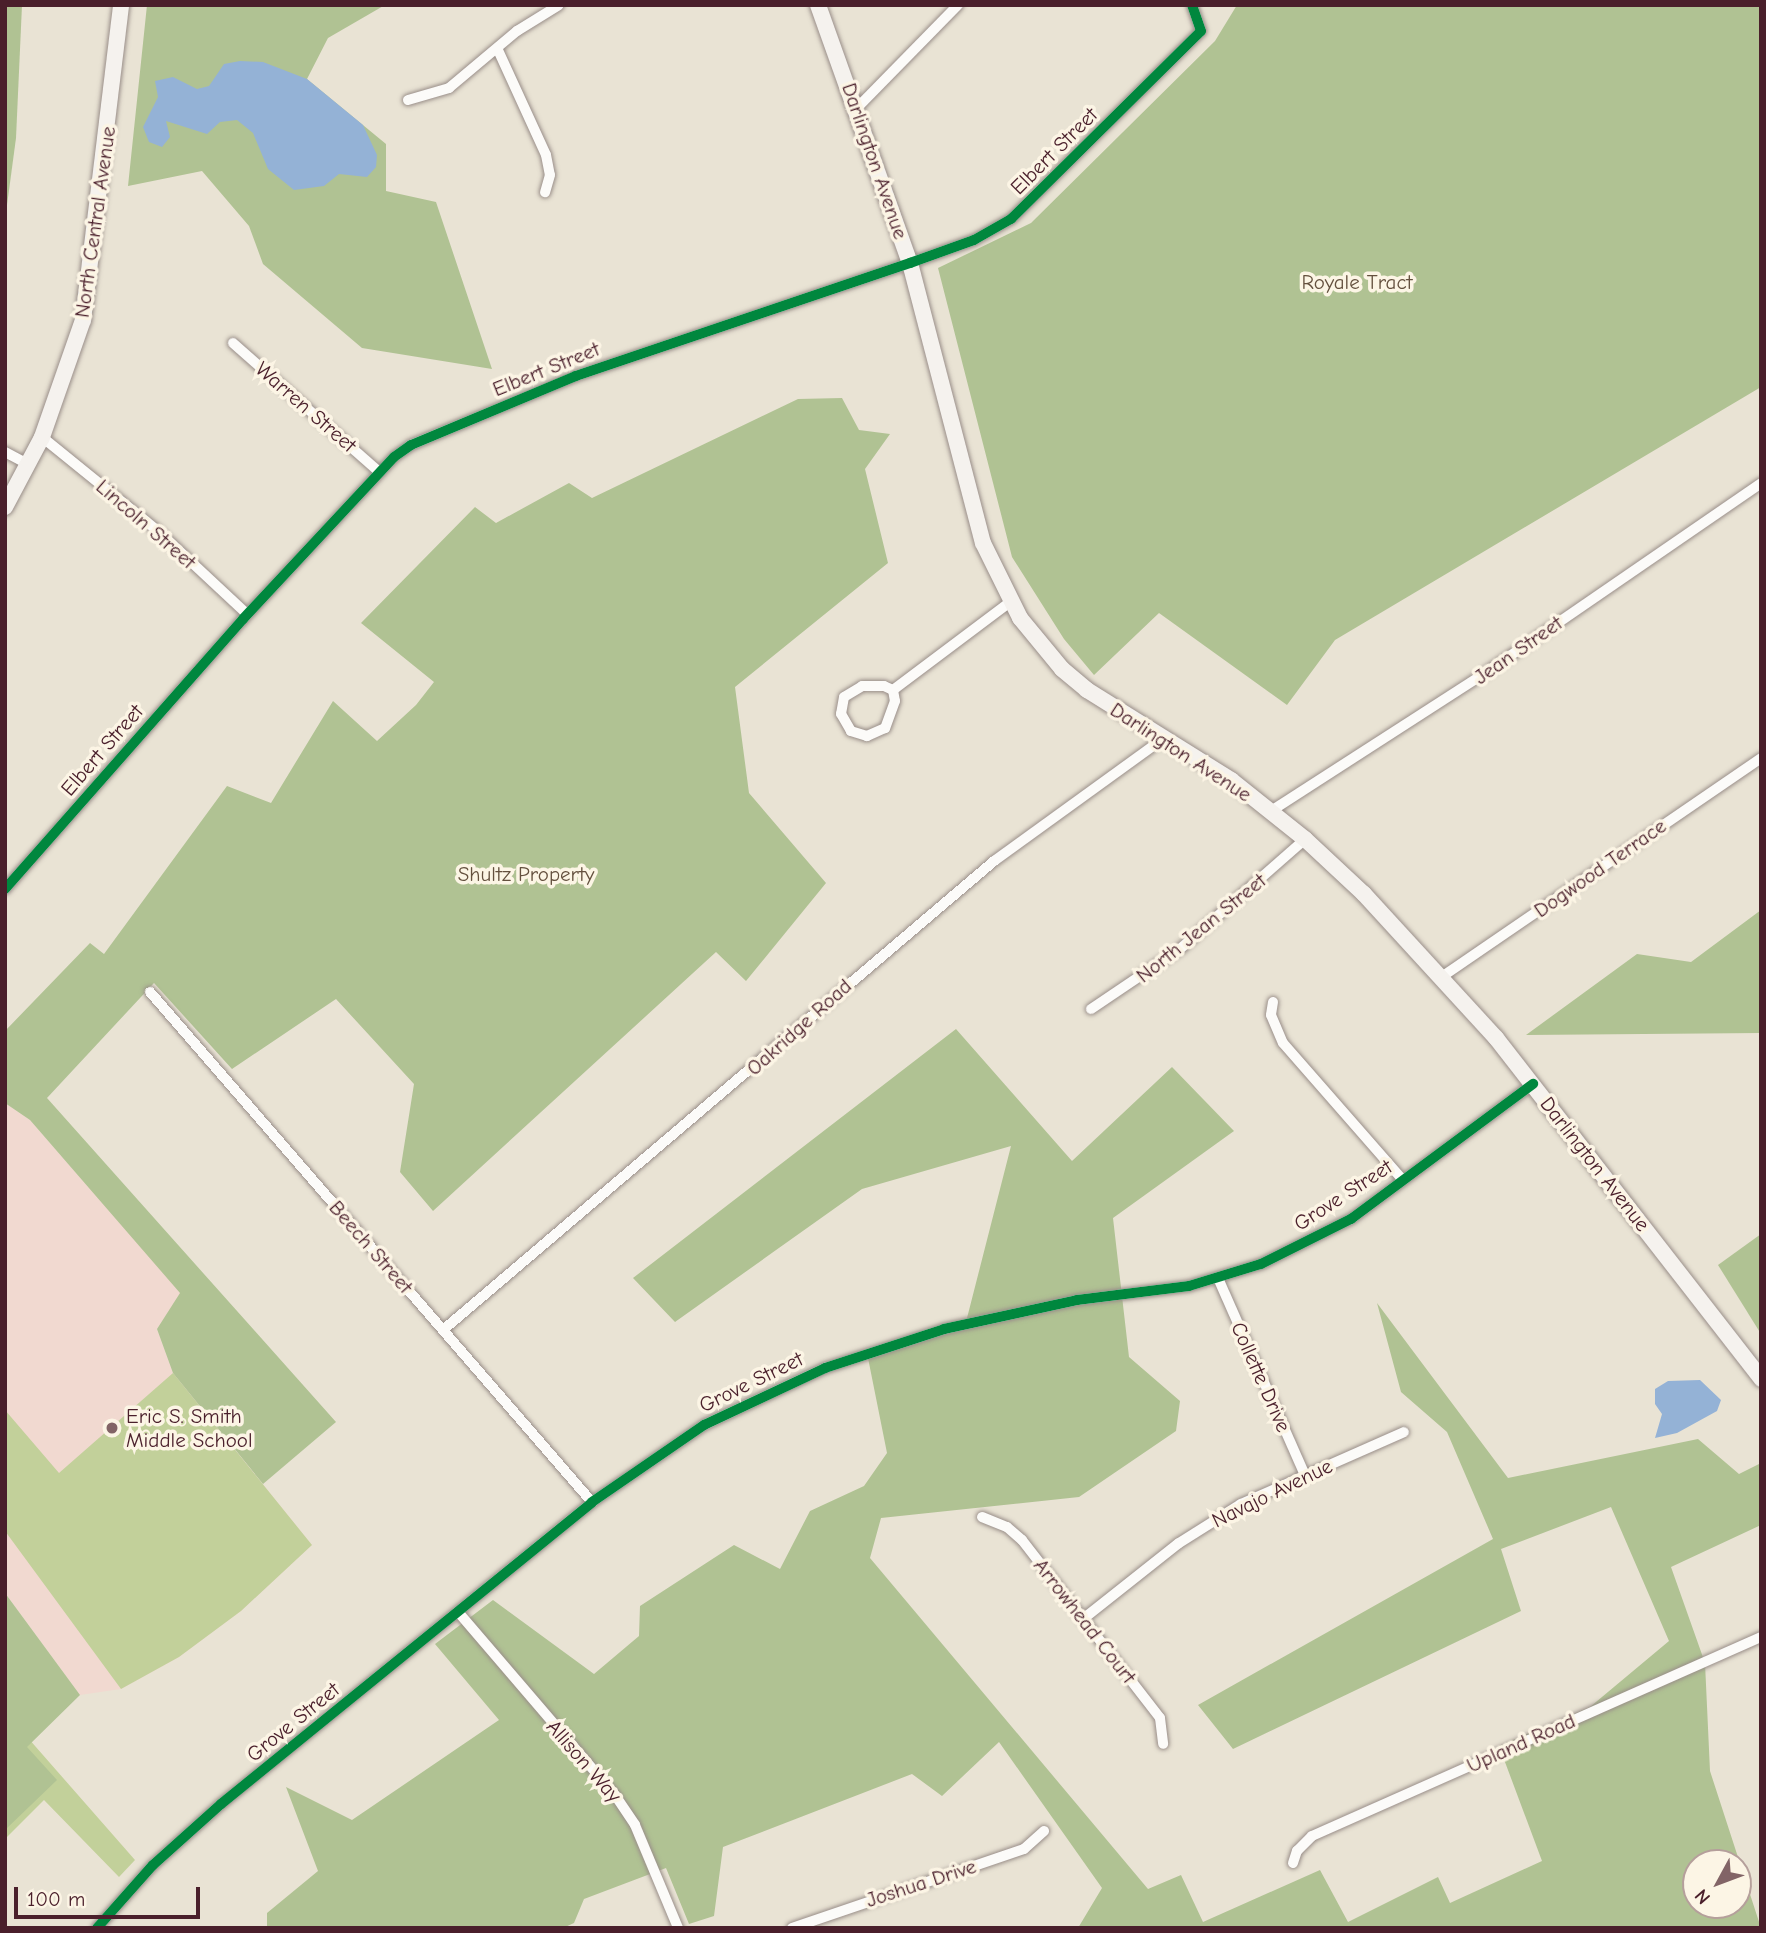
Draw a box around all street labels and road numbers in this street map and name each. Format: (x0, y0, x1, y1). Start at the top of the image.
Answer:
street label: Darlington Avenue (836, 80, 914, 242)
street label: Elbert Street (1005, 102, 1103, 200)
street label: North Central Avenue (69, 125, 121, 319)
street label: Elbert Street (489, 336, 603, 402)
street label: Warren Street (250, 356, 362, 458)
street label: Lincoln Street (91, 474, 201, 574)
street label: Jean Street (1469, 610, 1567, 690)
street label: Darlington Avenue (1106, 697, 1256, 807)
street label: Elbert Street (55, 699, 149, 801)
street label: Dogwood Terrace (1529, 813, 1671, 923)
street label: North Jean Street (1131, 868, 1271, 988)
street label: Oakridge Road (741, 973, 857, 1081)
street label: Darlington Avenue (1535, 1092, 1655, 1236)
street label: Grove Street (1289, 1154, 1397, 1236)
street label: Beech Street (324, 1195, 418, 1299)
street label: Collette Drive (1226, 1318, 1296, 1436)
street label: Grove Street (695, 1346, 807, 1418)
street label: Navajo Avenue (1208, 1453, 1336, 1533)
street label: Arrowhead Court (1028, 1553, 1142, 1689)
street label: Grove Street (241, 1677, 345, 1767)
street label: Upland Road (1463, 1708, 1579, 1778)
street label: Allison Way (541, 1714, 627, 1808)
street label: Joshua Drive (863, 1853, 979, 1913)

